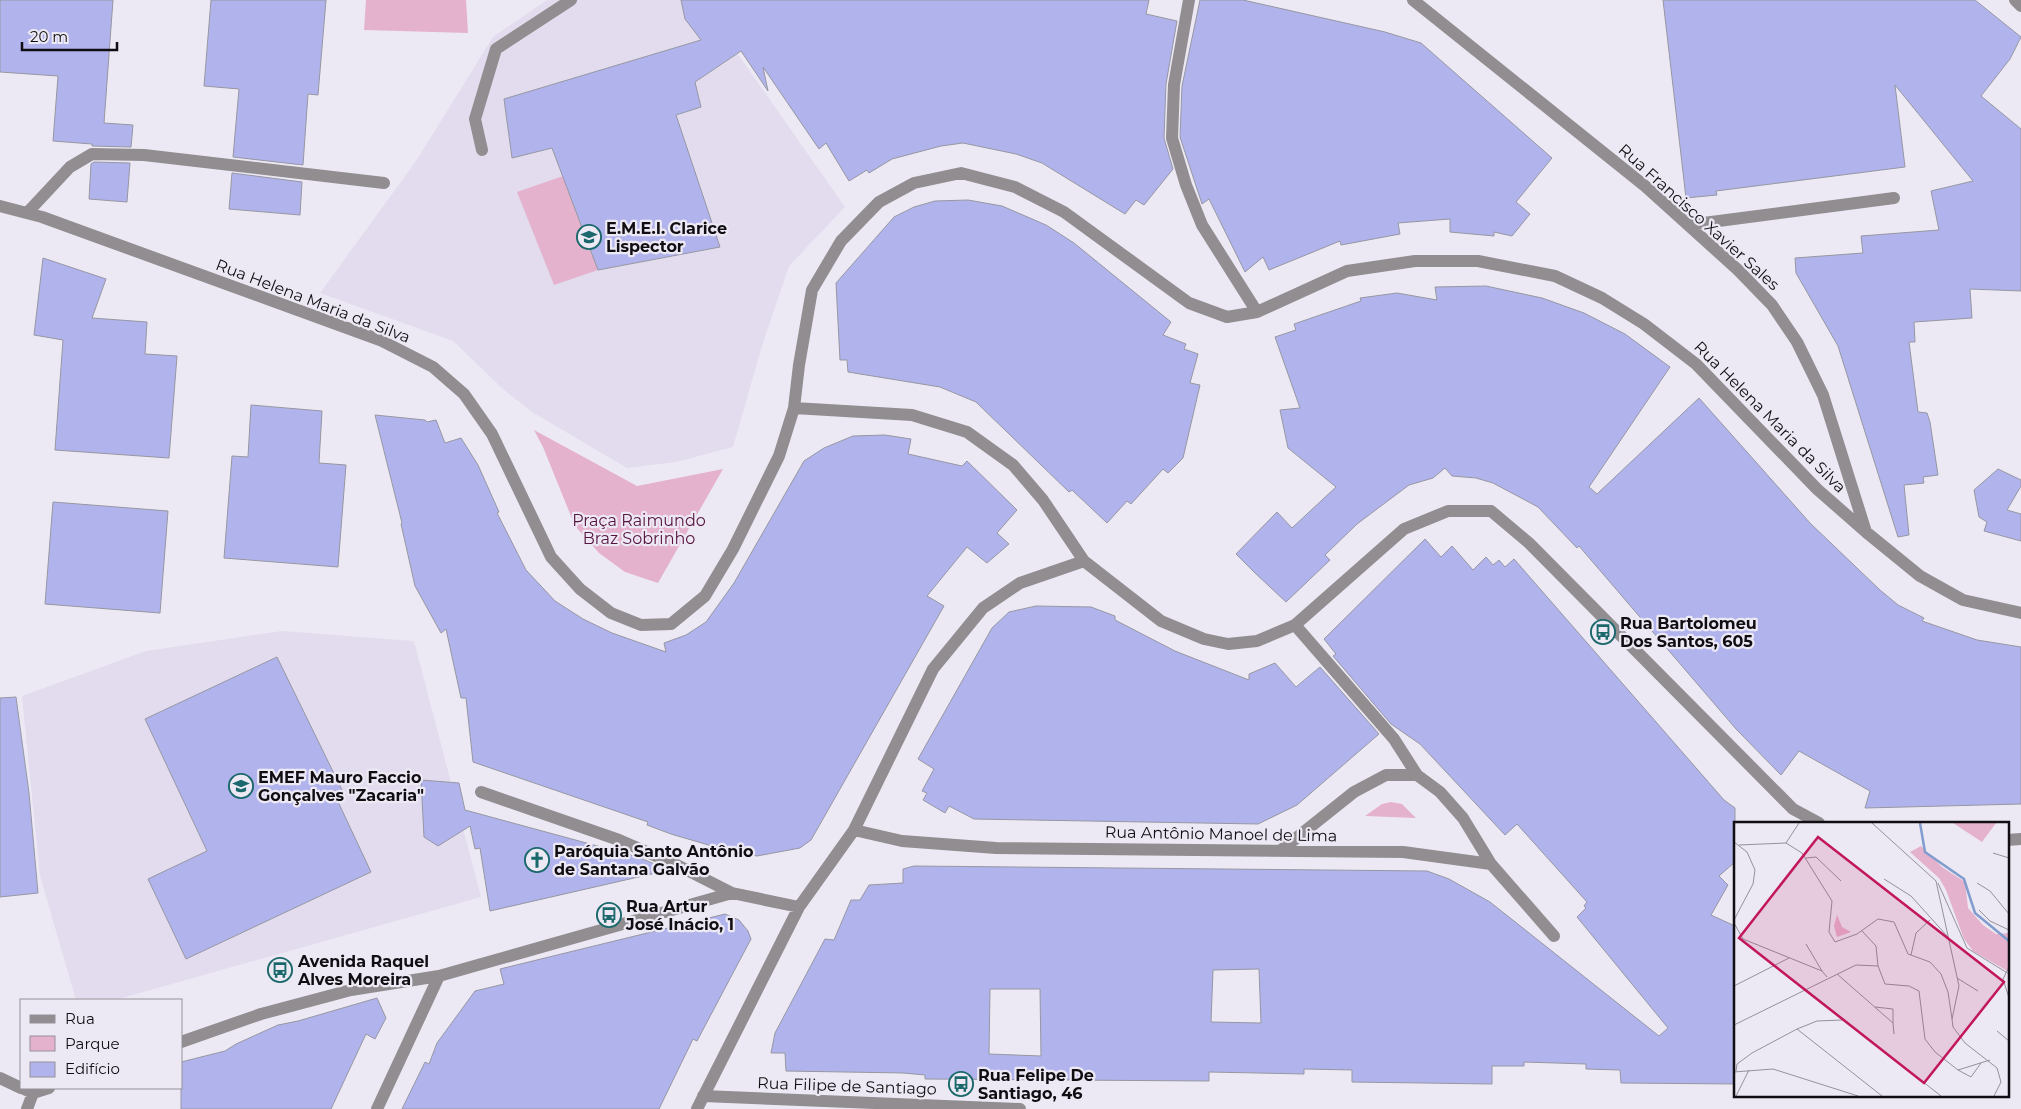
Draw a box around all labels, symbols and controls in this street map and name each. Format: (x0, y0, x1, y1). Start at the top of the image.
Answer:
scale bar (22, 20, 118, 52)
text: 20 m (30, 27, 68, 46)
street label: Rua Francisco Xavier Sales (1615, 140, 1783, 294)
place label: E.M.E.I. Clarice Lispector (606, 219, 727, 256)
school or university icon: E.M.E.I. Clarice Lispector (576, 224, 602, 250)
street label: Rua Helena Maria da Silva (213, 255, 413, 347)
street label: Rua Helena Maria da Silva (1690, 337, 1850, 497)
park label: Praça Raimundo Braz Sobrinho (572, 511, 706, 548)
place label: Rua Bartolomeu Dos Santos, 605 (1620, 614, 1757, 651)
bus stop icon: Rua Bartolomeu Dos Santos, 605 (1590, 619, 1616, 645)
place label: EMEF Mauro Faccio Gonçalves "Zacaria" (258, 768, 424, 806)
school or university icon: EMEF Mauro Faccio Gonçalves "Zacaria" (228, 773, 254, 799)
street label: Rua Antônio Manoel de Lima (1105, 822, 1337, 846)
inset map (1734, 822, 2008, 1096)
place label: Paróquia Santo Antônio de Santana Galvão (554, 842, 754, 879)
church icon: Paróquia Santo Antônio de Santana Galvão (524, 847, 550, 873)
place label: Rua Artur José Inácio, 1 (625, 897, 734, 934)
bus stop icon: Rua Artur José Inácio, 1 (596, 902, 622, 928)
place label: Avenida Raquel Alves Moreira (297, 952, 429, 989)
bus stop icon: Avenida Raquel Alves Moreira (267, 957, 293, 983)
legend (20, 999, 182, 1089)
text: Rua (65, 1009, 95, 1028)
text: Parque (65, 1034, 120, 1053)
text: Edifício (65, 1059, 120, 1078)
place label: Rua Felipe De Santiago, 46 (978, 1066, 1094, 1103)
bus stop icon: Rua Felipe De Santiago, 46 (948, 1071, 974, 1097)
street label: Rua Filipe de Santiago (757, 1073, 937, 1099)

